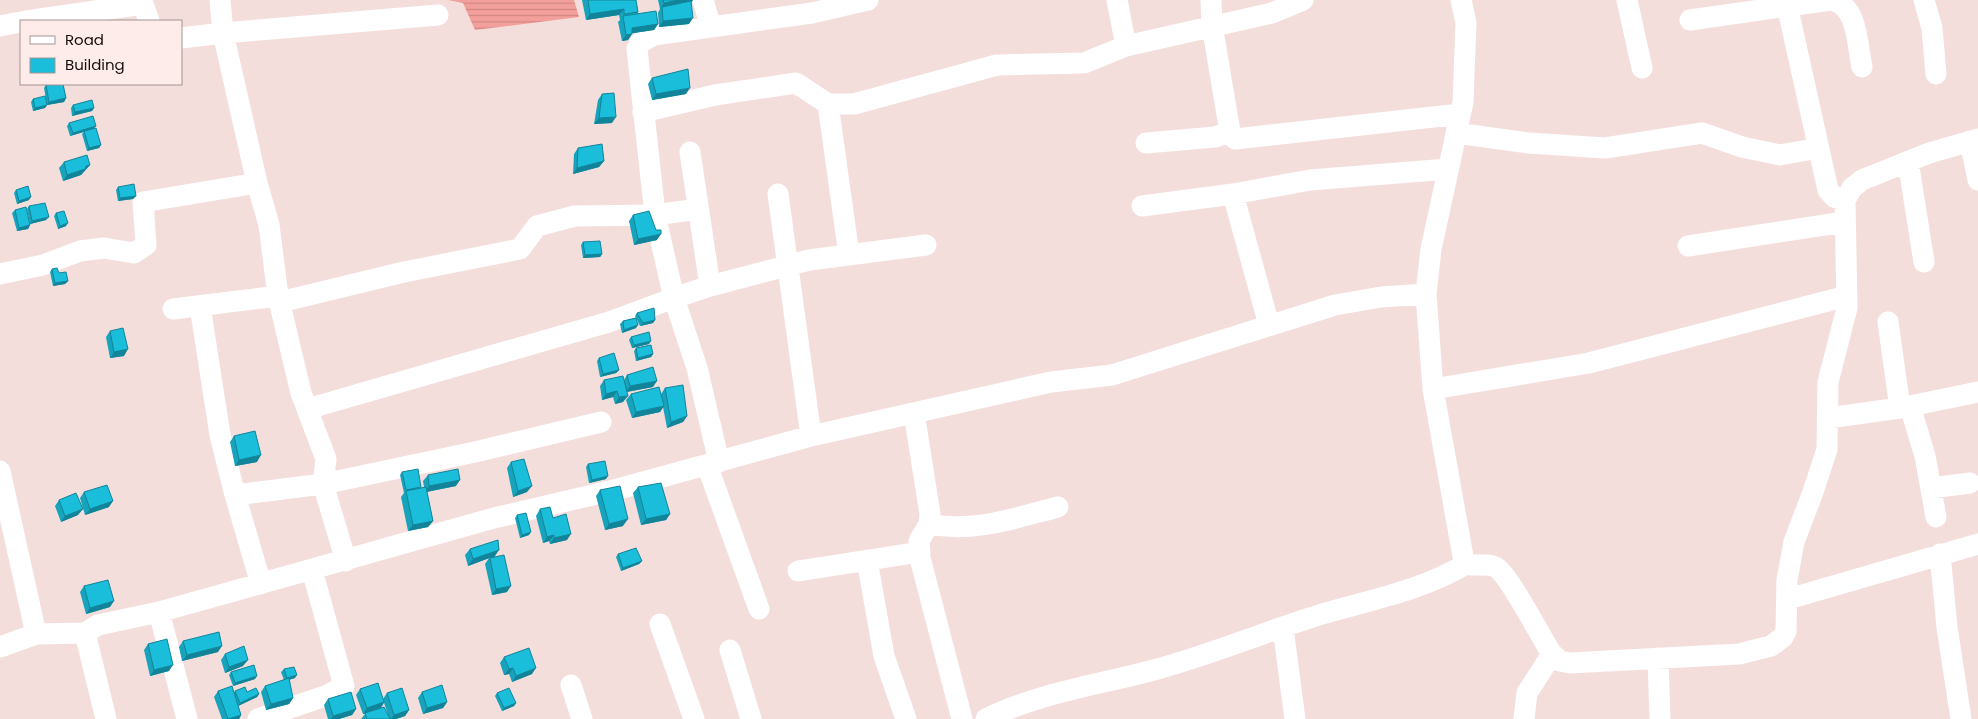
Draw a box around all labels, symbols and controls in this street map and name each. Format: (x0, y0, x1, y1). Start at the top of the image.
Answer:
legend (20, 20, 182, 85)
text: Road (65, 29, 104, 50)
text: Building (65, 54, 125, 75)

